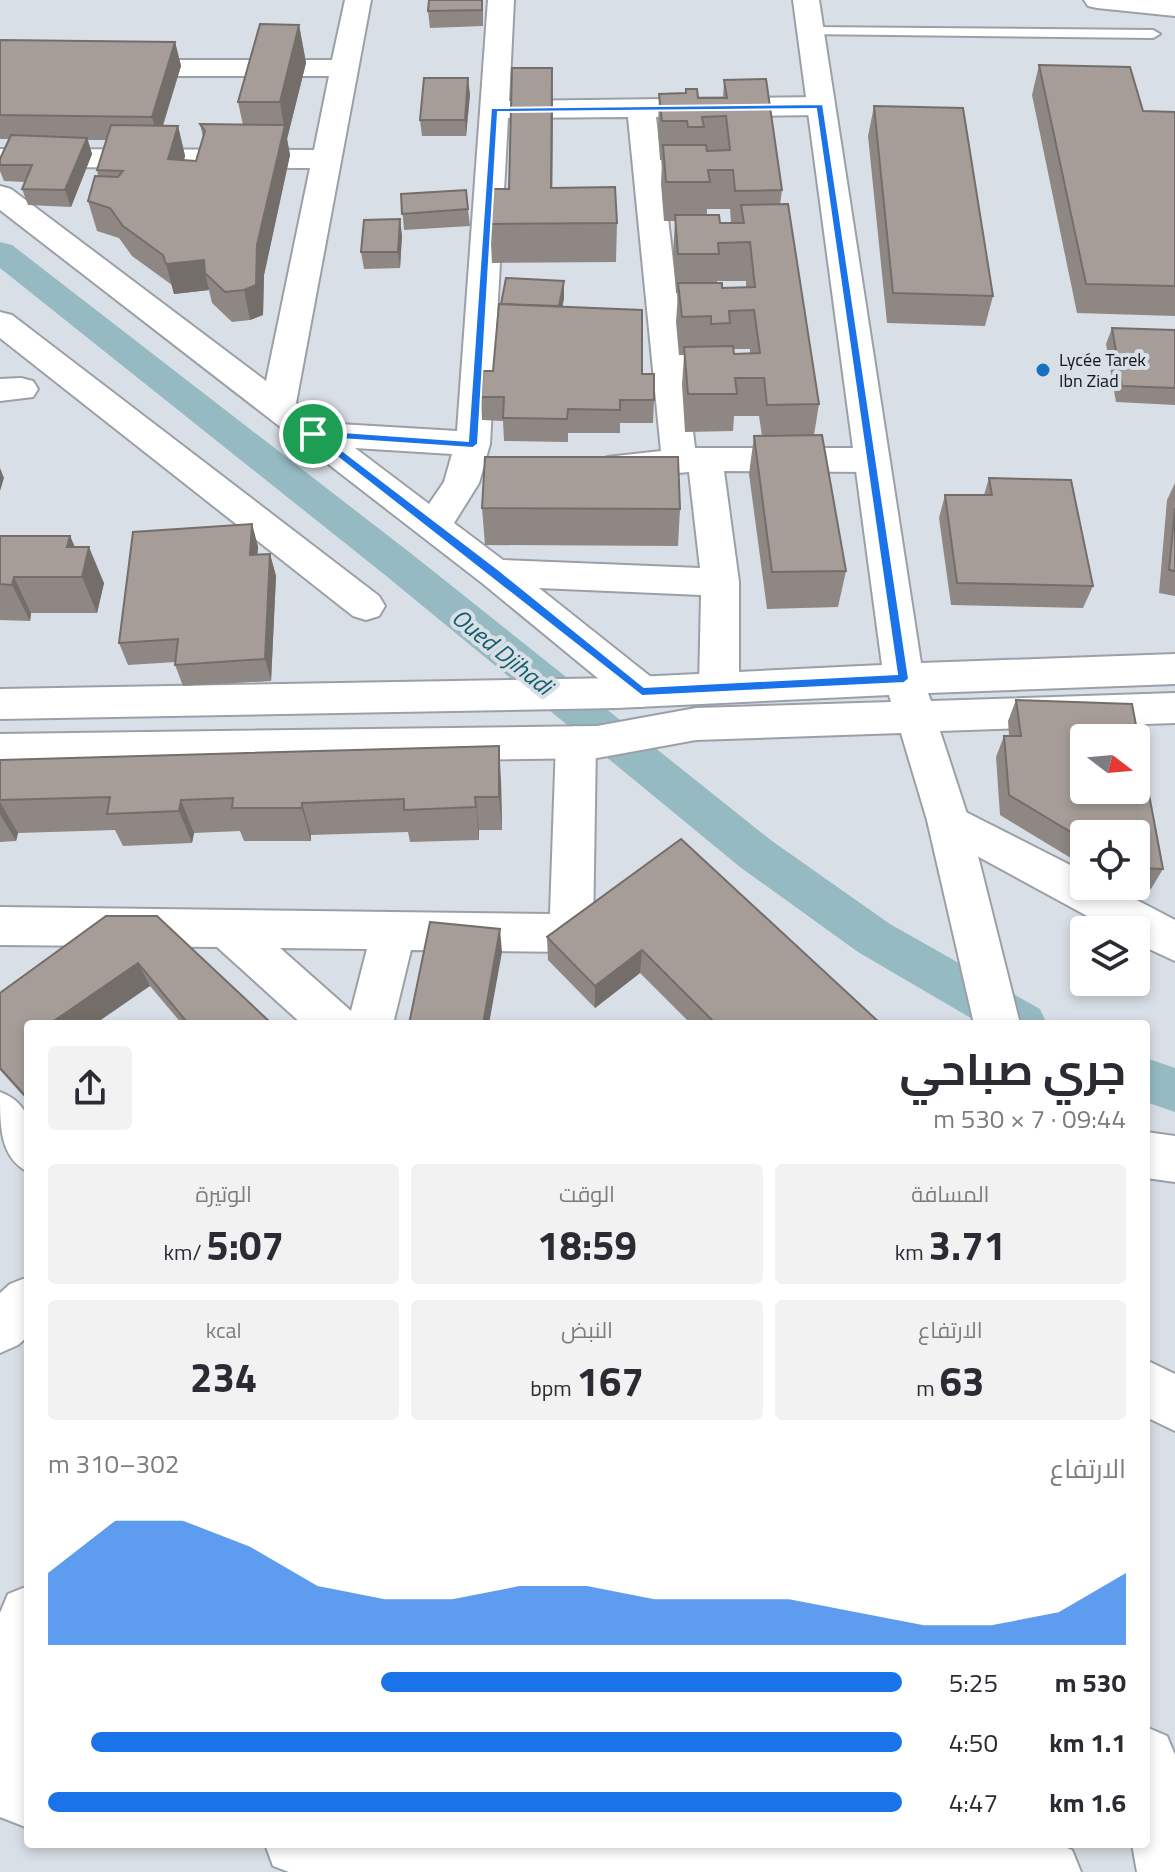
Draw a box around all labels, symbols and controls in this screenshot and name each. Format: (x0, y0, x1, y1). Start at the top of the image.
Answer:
place label: Lycée Tarek Ibn Ziad (1059, 346, 1146, 394)
marker: Lycée Tarek Ibn Ziad (1034, 361, 1052, 379)
pin (279, 400, 347, 468)
icon: arrive (291, 412, 335, 456)
water label: Oued Djihadi (444, 599, 563, 705)
north arrow (1070, 724, 1150, 804)
map controls (1070, 724, 1150, 996)
button: locate (1070, 820, 1150, 900)
button: layers (1070, 916, 1150, 996)
text: جري صباحي (899, 1035, 1126, 1102)
button: share (48, 1046, 132, 1130)
text: 09:44 · 7 × 530 m (933, 1099, 1126, 1138)
text: الوتيرة (195, 1177, 252, 1211)
text: الوقت (559, 1177, 615, 1211)
text: المسافة (911, 1177, 989, 1211)
text: 5:07 (206, 1215, 284, 1276)
text: 18:59 (537, 1215, 637, 1276)
text: 3.71 (929, 1215, 1006, 1276)
text: /km (164, 1235, 206, 1269)
text: km (895, 1235, 929, 1269)
text: kcal (206, 1313, 242, 1347)
text: النبض (561, 1313, 613, 1347)
text: الارتفاع (918, 1313, 983, 1347)
text: 234 (190, 1347, 257, 1408)
text: 167 (577, 1351, 644, 1412)
text: 63 (940, 1351, 984, 1412)
text: bpm (530, 1371, 577, 1405)
text: m (916, 1371, 940, 1405)
text: 302–310 m (48, 1444, 179, 1483)
text: الارتفاع (1050, 1449, 1126, 1488)
text: 5:25 (949, 1663, 998, 1702)
text: 530 m (1055, 1663, 1126, 1702)
text: 4:50 (949, 1723, 998, 1762)
text: 1.1 km (1049, 1723, 1126, 1762)
text: 4:47 (949, 1783, 998, 1822)
text: 1.6 km (1049, 1783, 1126, 1822)

